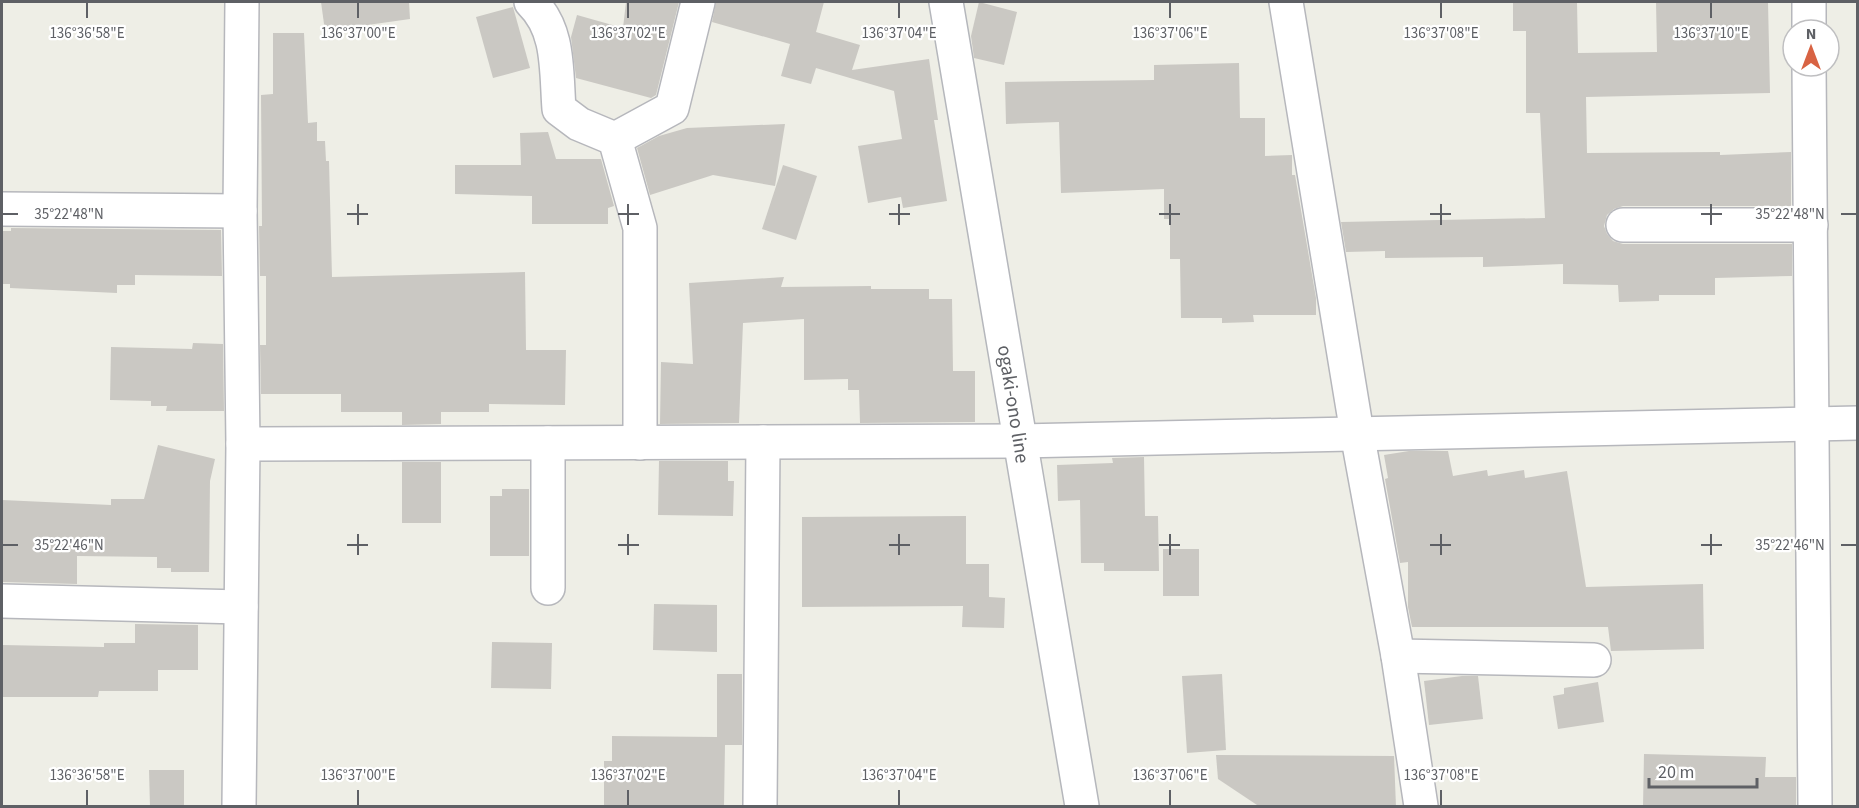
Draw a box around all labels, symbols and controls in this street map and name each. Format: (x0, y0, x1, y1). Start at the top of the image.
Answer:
north arrow (1781, 18, 1841, 78)
text: 136°36'58"E (49, 23, 125, 44)
text: 136°37'00"E (320, 23, 396, 44)
text: 136°37'02"E (590, 23, 666, 44)
text: 136°37'04"E (861, 23, 937, 44)
text: 136°37'06"E (1132, 23, 1208, 44)
text: 136°37'08"E (1403, 23, 1479, 44)
text: 136°37'10"E (1673, 23, 1749, 44)
text: N (1806, 23, 1816, 45)
text: 35°22'48"N (34, 204, 104, 225)
text: 35°22'48"N (1755, 204, 1825, 225)
street label: ogaki-ono line (990, 343, 1036, 465)
text: 35°22'46"N (34, 535, 104, 556)
text: 35°22'46"N (1755, 535, 1825, 556)
scale bar (1649, 751, 1757, 789)
text: 20 m (1658, 760, 1694, 785)
text: 136°36'58"E (49, 765, 125, 786)
text: 136°37'00"E (320, 765, 396, 786)
text: 136°37'02"E (590, 765, 666, 786)
text: 136°37'04"E (861, 765, 937, 786)
text: 136°37'06"E (1132, 765, 1208, 786)
text: 136°37'08"E (1403, 765, 1479, 786)

